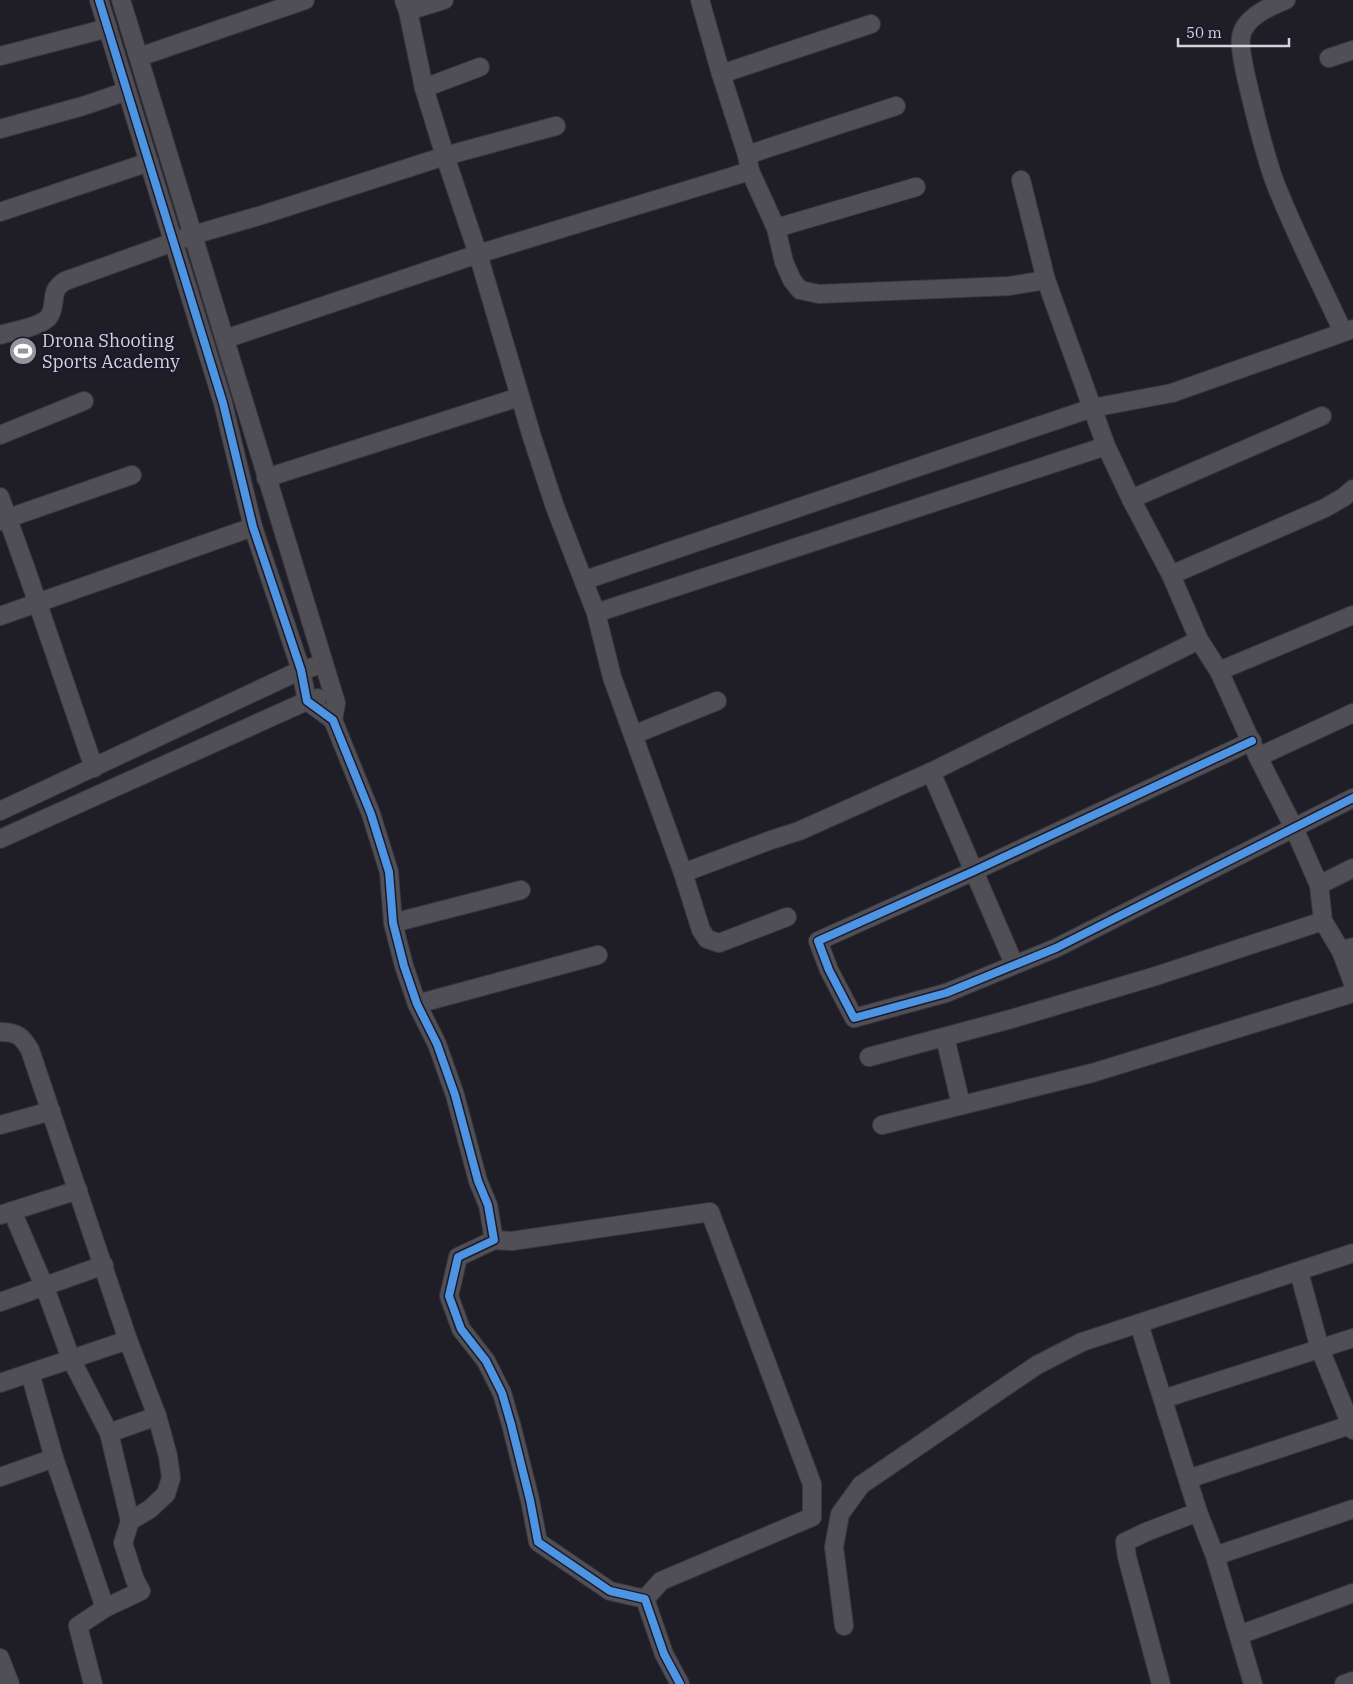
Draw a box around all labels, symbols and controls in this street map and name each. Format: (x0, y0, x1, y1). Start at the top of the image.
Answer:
scale bar (1178, 15, 1289, 47)
text: 50 m (1186, 23, 1222, 42)
place label: Drona Shooting Sports Academy (42, 329, 180, 373)
sports icon: Drona Shooting Sports Academy (8, 336, 38, 366)

